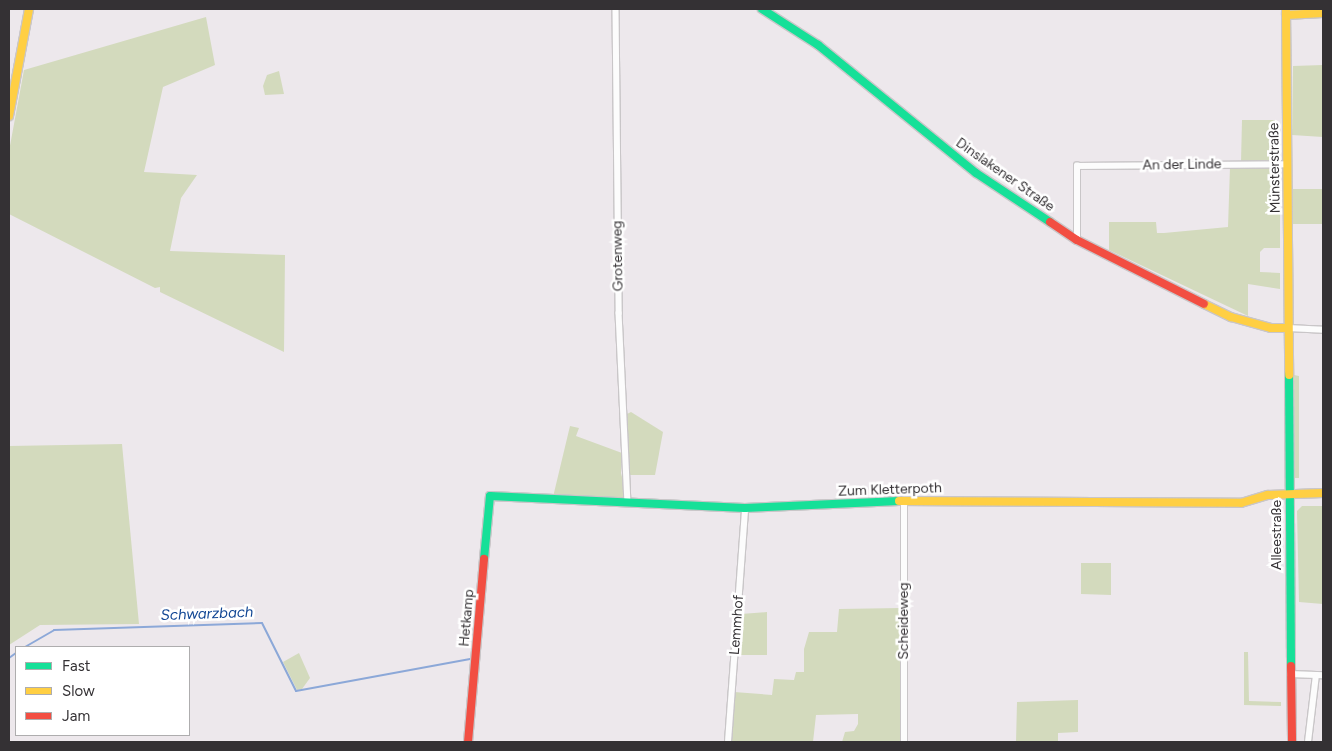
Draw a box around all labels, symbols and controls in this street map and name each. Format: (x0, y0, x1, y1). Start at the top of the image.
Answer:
street label: Münsterstraße (1266, 122, 1284, 214)
street label: Dinslakener Straße (952, 135, 1058, 215)
street label: An der Linde (1142, 156, 1222, 174)
street label: Grotenweg (609, 220, 627, 292)
street label: Zum Kletterpoth (838, 480, 942, 500)
street label: Alleestraße (1269, 500, 1285, 570)
street label: Scheideweg (896, 582, 912, 660)
street label: Hetkamp (456, 589, 478, 647)
street label: Lemmhof (727, 595, 747, 655)
water label: Schwarzbach (160, 603, 254, 625)
legend (15, 646, 190, 736)
text: Fast (62, 657, 90, 675)
text: Slow (62, 682, 95, 700)
text: Jam (62, 707, 90, 725)

